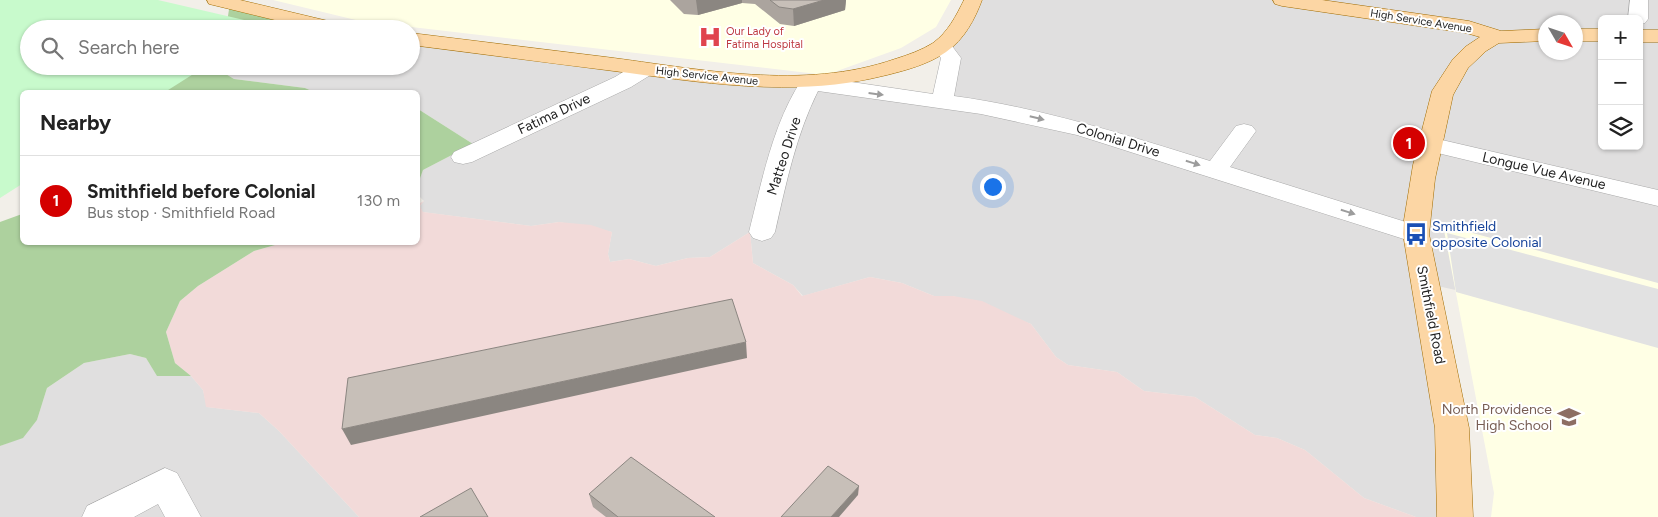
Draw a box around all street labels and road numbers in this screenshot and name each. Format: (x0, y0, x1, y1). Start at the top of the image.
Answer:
street label: High Service Avenue (1369, 7, 1473, 35)
street label: High Service Avenue (655, 64, 759, 88)
street label: Fatima Drive (515, 90, 593, 138)
street label: Matteo Drive (763, 114, 805, 197)
street label: Colonial Drive (1074, 119, 1162, 161)
street label: Longue Vue Avenue (1481, 149, 1608, 194)
street label: Smithfield Road (1413, 264, 1449, 366)

